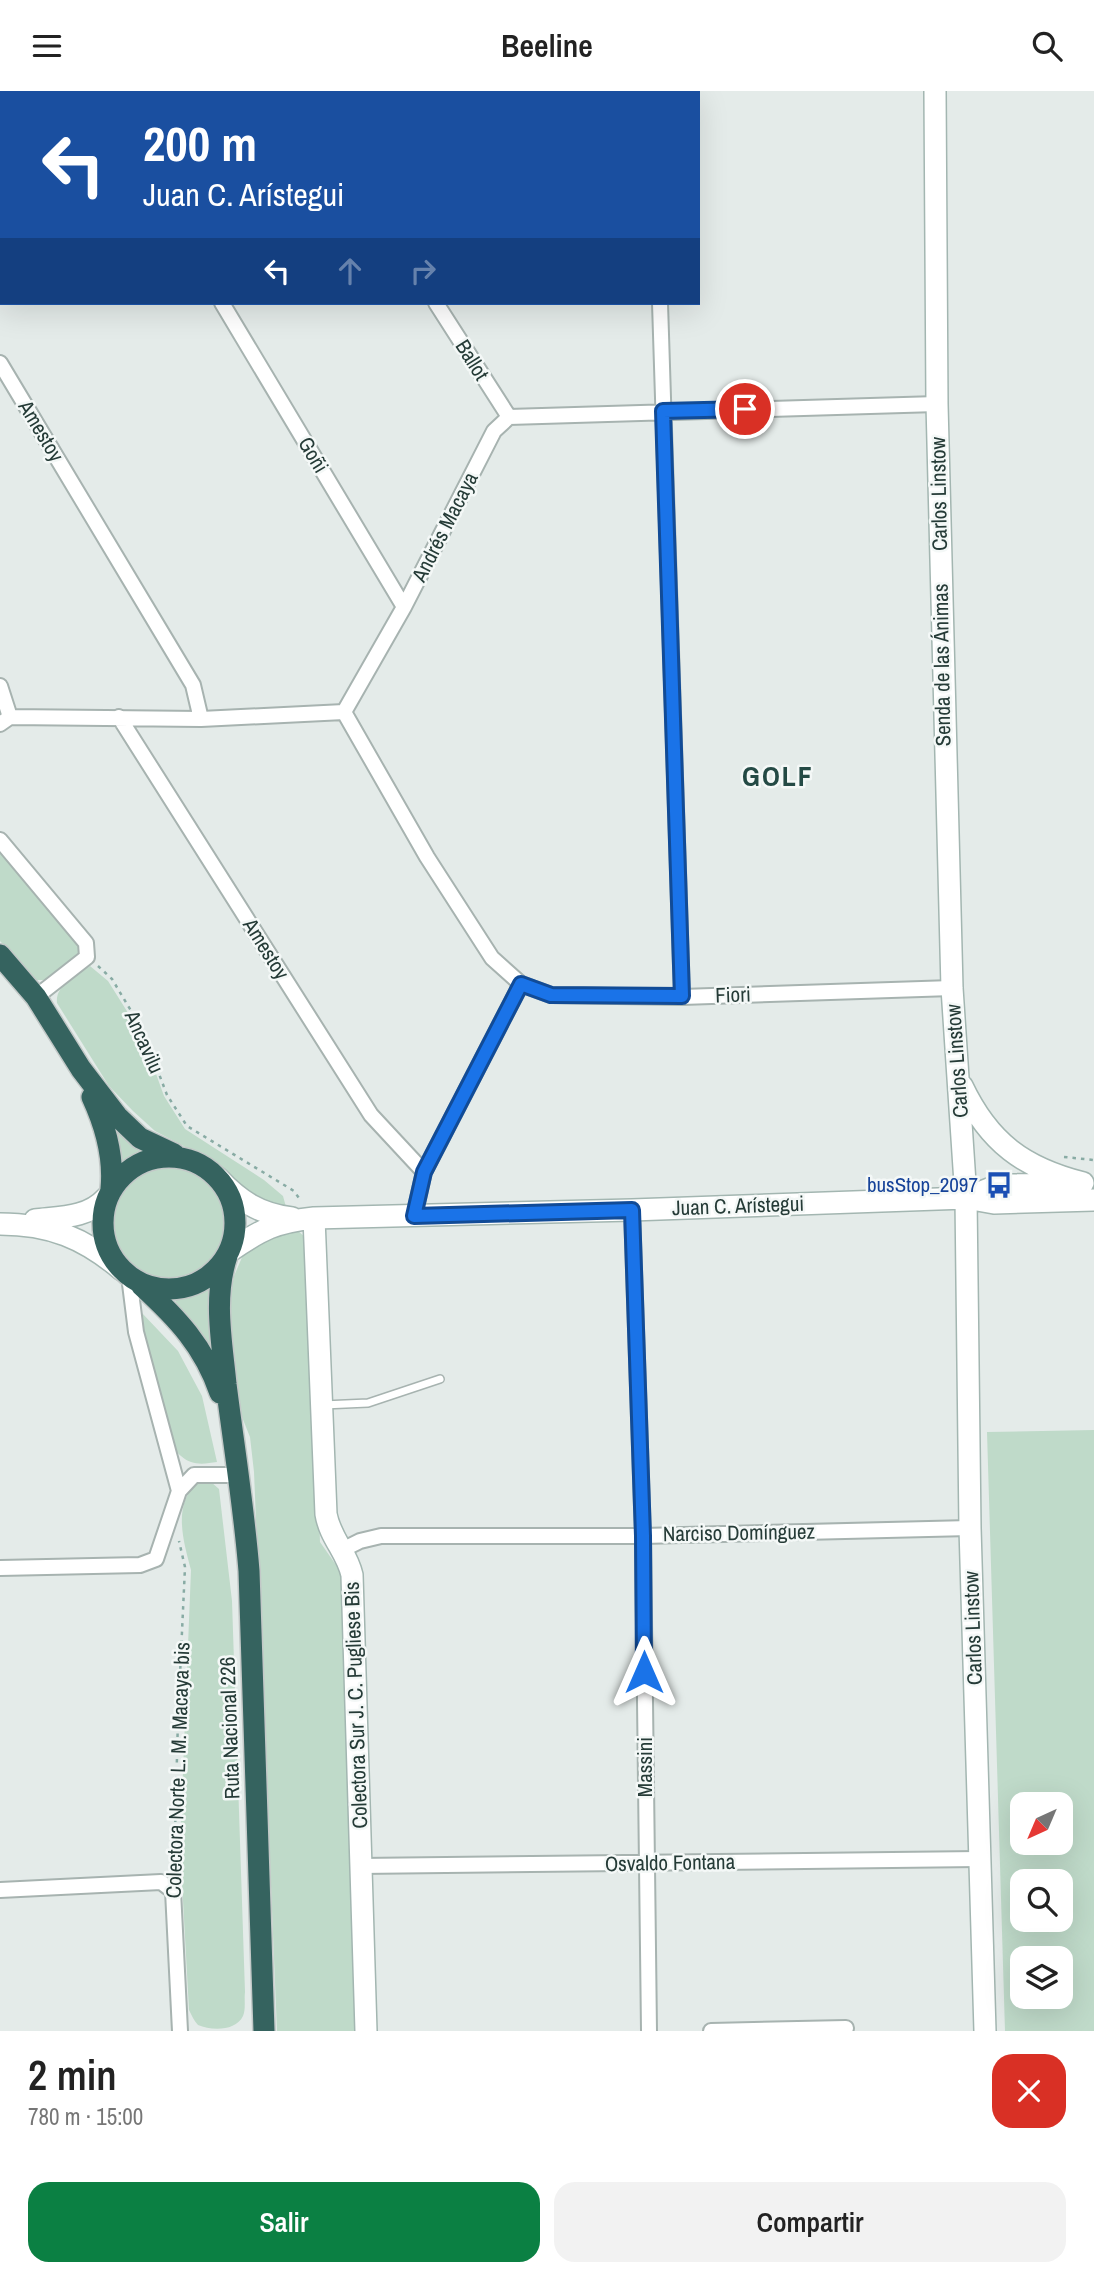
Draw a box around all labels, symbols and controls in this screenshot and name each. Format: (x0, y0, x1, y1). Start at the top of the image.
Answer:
text: Beeline (501, 24, 593, 67)
icon: menu (28, 27, 66, 65)
icon: search (1028, 27, 1066, 65)
text: 200 m (143, 110, 257, 176)
icon: left (28, 119, 119, 210)
text: Juan C. Arístegui (143, 173, 344, 216)
icon: left (258, 252, 296, 290)
icon: ahead (331, 252, 369, 290)
icon: right (404, 252, 442, 290)
street label: Ballot (449, 334, 496, 386)
pin (715, 379, 775, 439)
icon: arrive (726, 390, 764, 428)
street label: Amestoy (11, 394, 71, 467)
street label: Goñi (291, 431, 335, 478)
street label: Carlos Linstow (923, 436, 954, 551)
street label: Andrés Macaya (404, 467, 485, 588)
street label: Senda de las Ánimas (926, 583, 957, 747)
district label: GOLF (742, 757, 814, 795)
street label: Amestoy (236, 912, 297, 985)
street label: Fiori (715, 979, 751, 1010)
street label: Carlos Linstow (938, 1003, 975, 1119)
street label: Ancavilu (117, 1005, 171, 1078)
place label: busStop_2097 (867, 1170, 978, 1199)
bus stop icon: busStop_2097 (984, 1170, 1014, 1200)
street label: Juan C. Arístegui (671, 1189, 805, 1222)
street label: Narciso Domínguez (663, 1517, 816, 1548)
street label: Carlos Linstow (956, 1570, 989, 1685)
street label: Colectora Sur J. C. Pugliese Bis (337, 1581, 374, 1829)
position arrow (607, 1635, 681, 1709)
street label: Colectora Norte L. M. Macaya bis (159, 1641, 196, 1899)
street label: Ruta Nacional 226 (213, 1656, 246, 1800)
street label: Massini (630, 1737, 659, 1797)
north arrow (1010, 1792, 1073, 1855)
map controls (1010, 1792, 1073, 2009)
street label: Osvaldo Fontana (605, 1847, 736, 1878)
button: search (1010, 1869, 1073, 1932)
button: layers (1010, 1946, 1073, 2009)
text: 2 min (28, 2047, 117, 2103)
button: close (992, 2054, 1066, 2128)
text: 780 m · 15:00 (28, 2101, 143, 2132)
button: Salir (28, 2182, 540, 2262)
button: Compartir (554, 2182, 1066, 2262)

